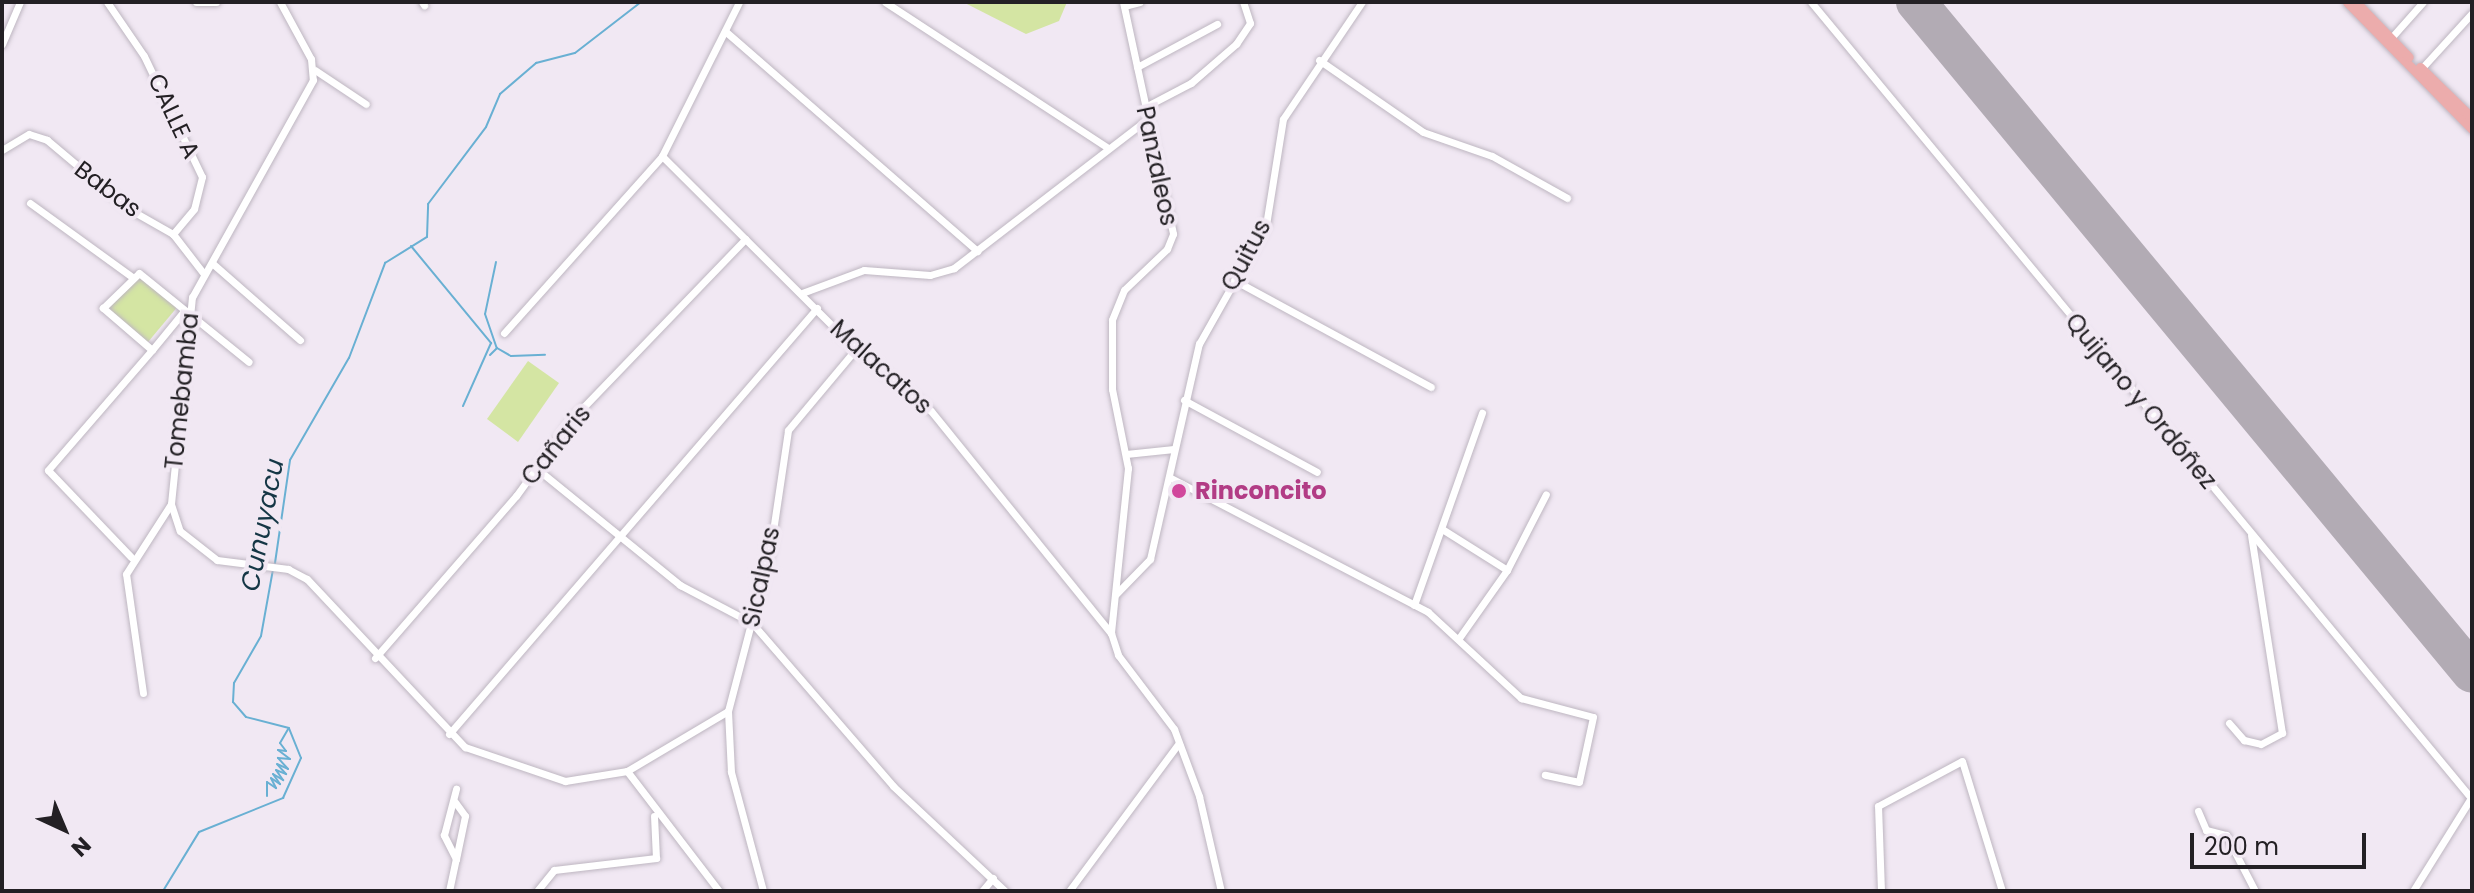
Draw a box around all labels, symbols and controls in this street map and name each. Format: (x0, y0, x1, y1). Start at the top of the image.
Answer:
street label: CALLE A (142, 69, 206, 163)
street label: Panzaleos (1130, 104, 1184, 228)
street label: Babas (69, 155, 147, 223)
street label: Quitus (1215, 214, 1277, 296)
street label: Quijano y Ordóñez (2059, 307, 2223, 495)
street label: Tomebamba (159, 311, 205, 471)
street label: Malacatos (824, 314, 938, 420)
street label: Cañaris (515, 400, 597, 490)
water label: Cunuyacu (235, 456, 291, 594)
place label: Rinconcito (1195, 477, 1327, 505)
marker: Rinconcito (1170, 482, 1188, 500)
street label: Sicalpas (736, 524, 786, 630)
north arrow (24, 789, 104, 869)
scale bar (2194, 817, 2370, 867)
text: N (64, 830, 98, 864)
text: 200 m (2204, 830, 2279, 863)

